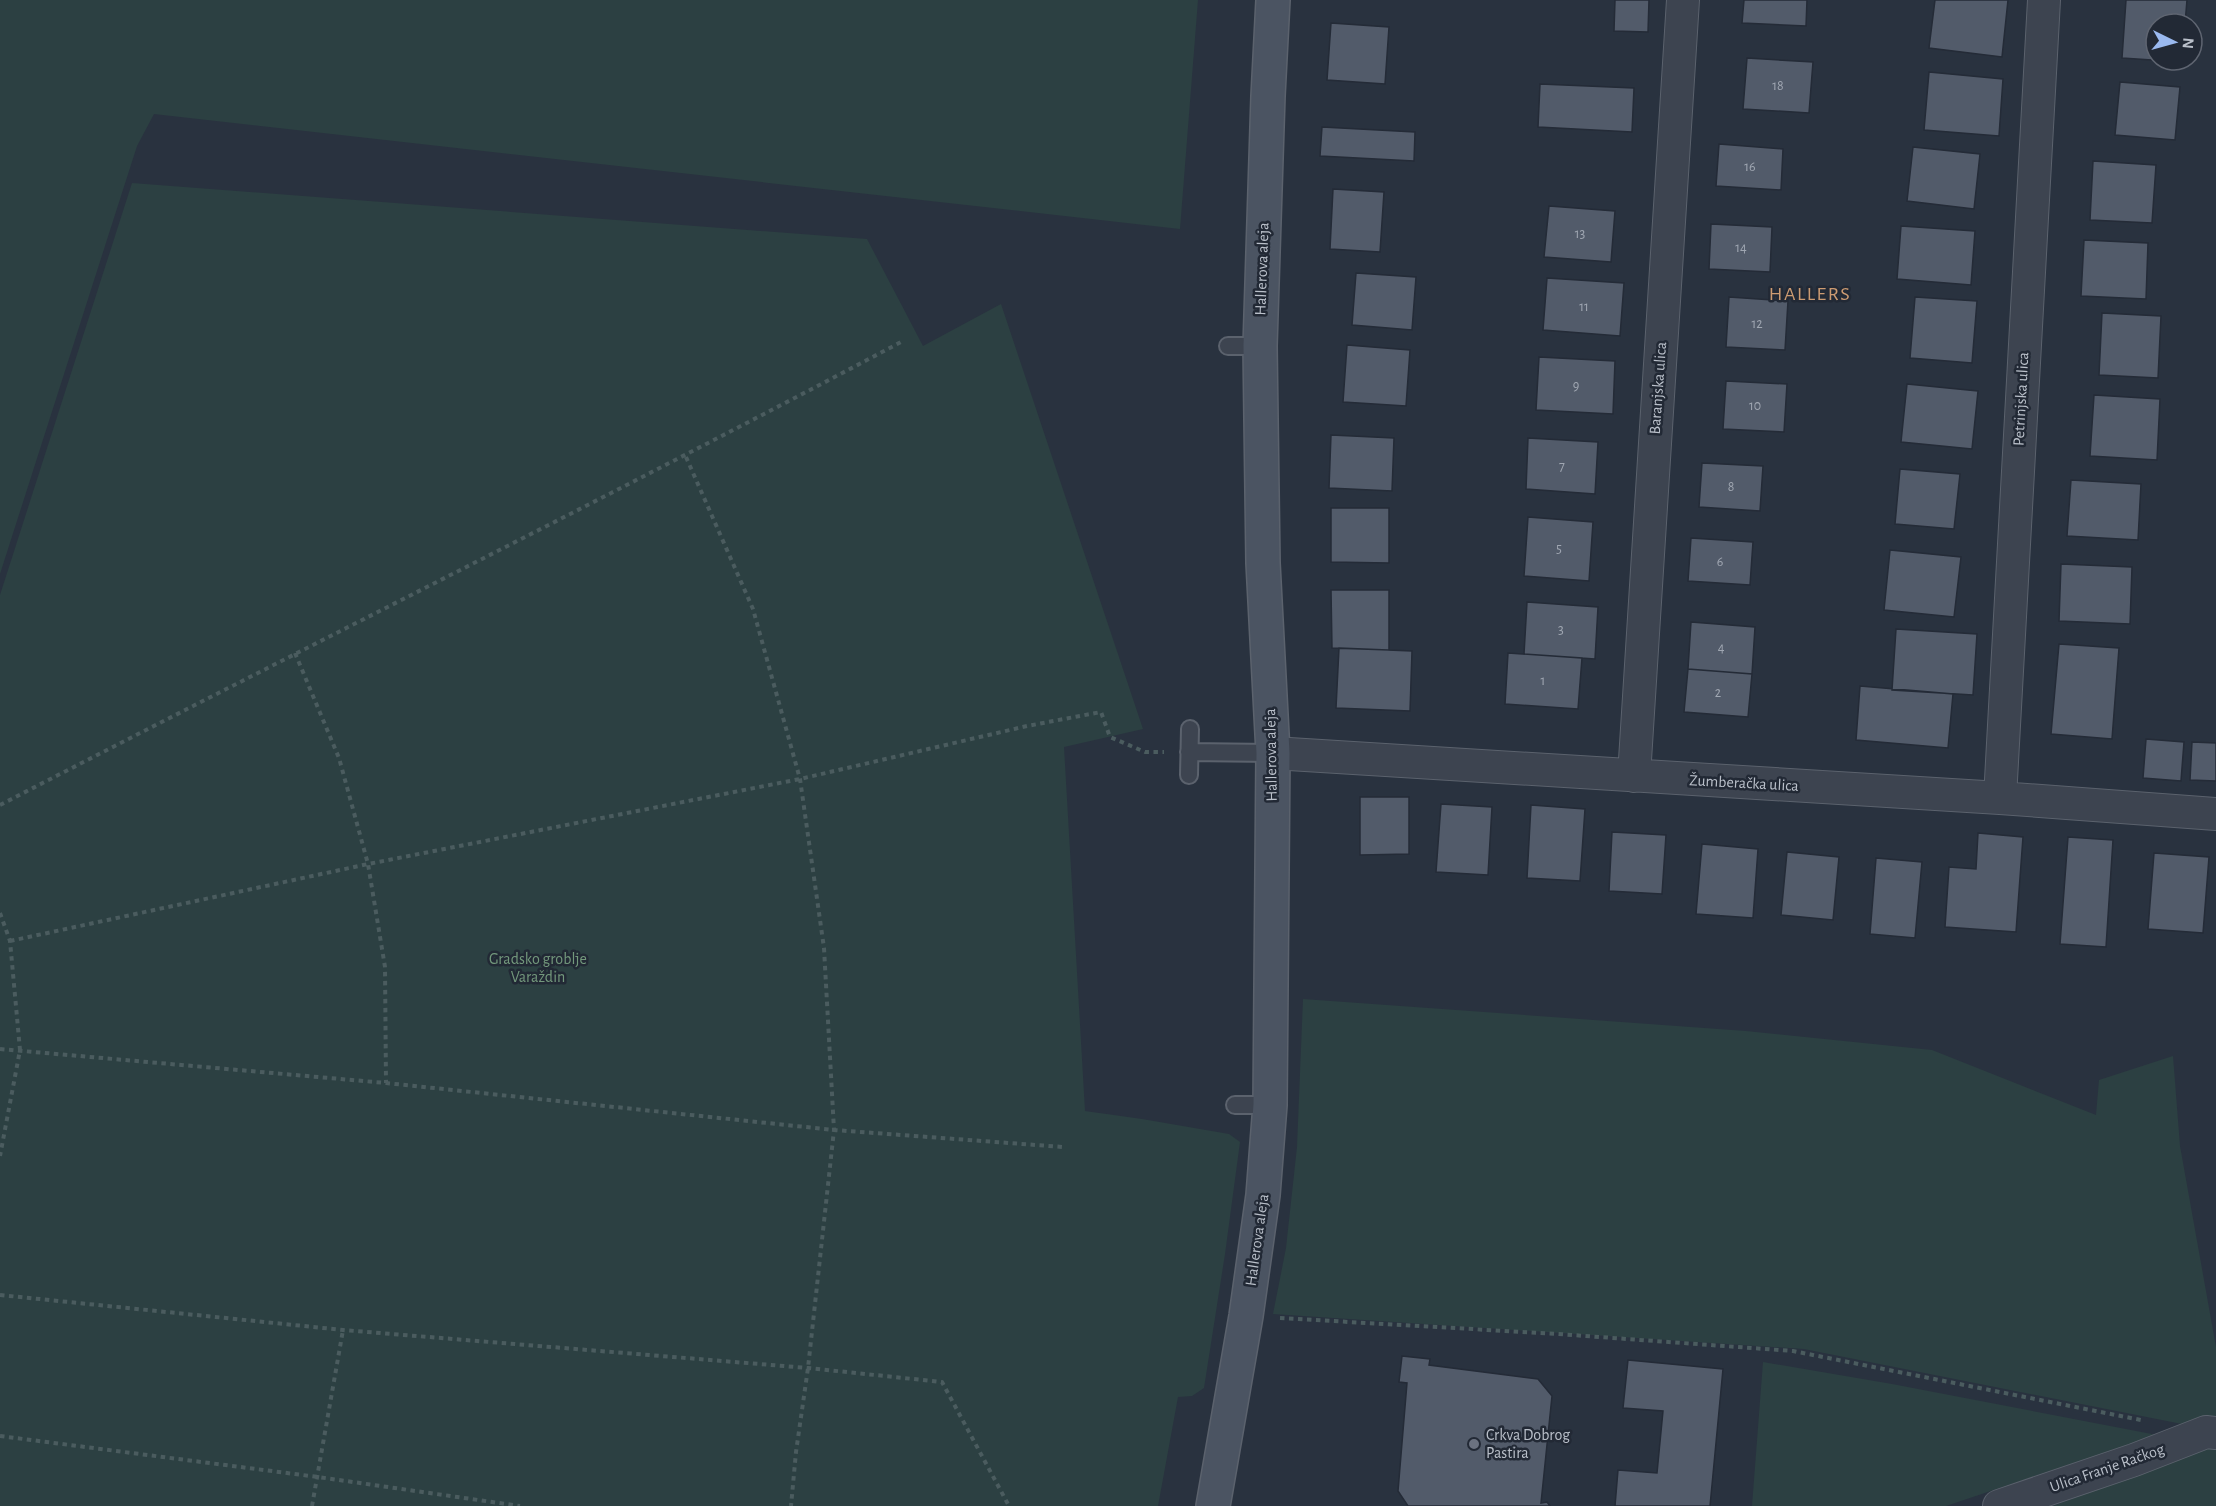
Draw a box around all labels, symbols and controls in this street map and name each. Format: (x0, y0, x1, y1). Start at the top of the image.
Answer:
north arrow (2144, 12, 2204, 72)
text: N (2179, 37, 2196, 49)
house number: 18 (1772, 79, 1784, 93)
house number: 16 (1744, 160, 1756, 174)
street label: Hallerova aleja (1252, 222, 1273, 316)
house number: 13 (1575, 227, 1586, 241)
house number: 14 (1735, 241, 1747, 255)
district label: HALLERS (1769, 284, 1851, 304)
house number: 11 (1579, 300, 1589, 314)
house number: 12 (1751, 317, 1763, 331)
street label: Baranjska ulica (1647, 341, 1670, 435)
street label: Petrinjska ulica (2011, 352, 2032, 446)
house number: 9 (1573, 379, 1579, 393)
house number: 10 (1749, 399, 1761, 413)
house number: 7 (1559, 459, 1565, 473)
house number: 8 (1728, 480, 1734, 494)
house number: 5 (1556, 542, 1562, 556)
house number: 6 (1717, 555, 1723, 569)
house number: 3 (1558, 623, 1564, 637)
house number: 4 (1718, 641, 1725, 655)
house number: 1 (1541, 674, 1545, 688)
house number: 2 (1715, 686, 1721, 700)
street label: Hallerova aleja (1262, 708, 1281, 802)
street label: Žumberačka ulica (1689, 770, 1799, 794)
park label: Gradsko groblje Varaždin (489, 951, 587, 985)
street label: Hallerova aleja (1243, 1193, 1272, 1287)
place label: Crkva Dobrog Pastira (1486, 1427, 1570, 1461)
marker: Crkva Dobrog Pastira (1467, 1437, 1481, 1451)
street label: Ulica Franje Račkog (2048, 1441, 2167, 1496)

